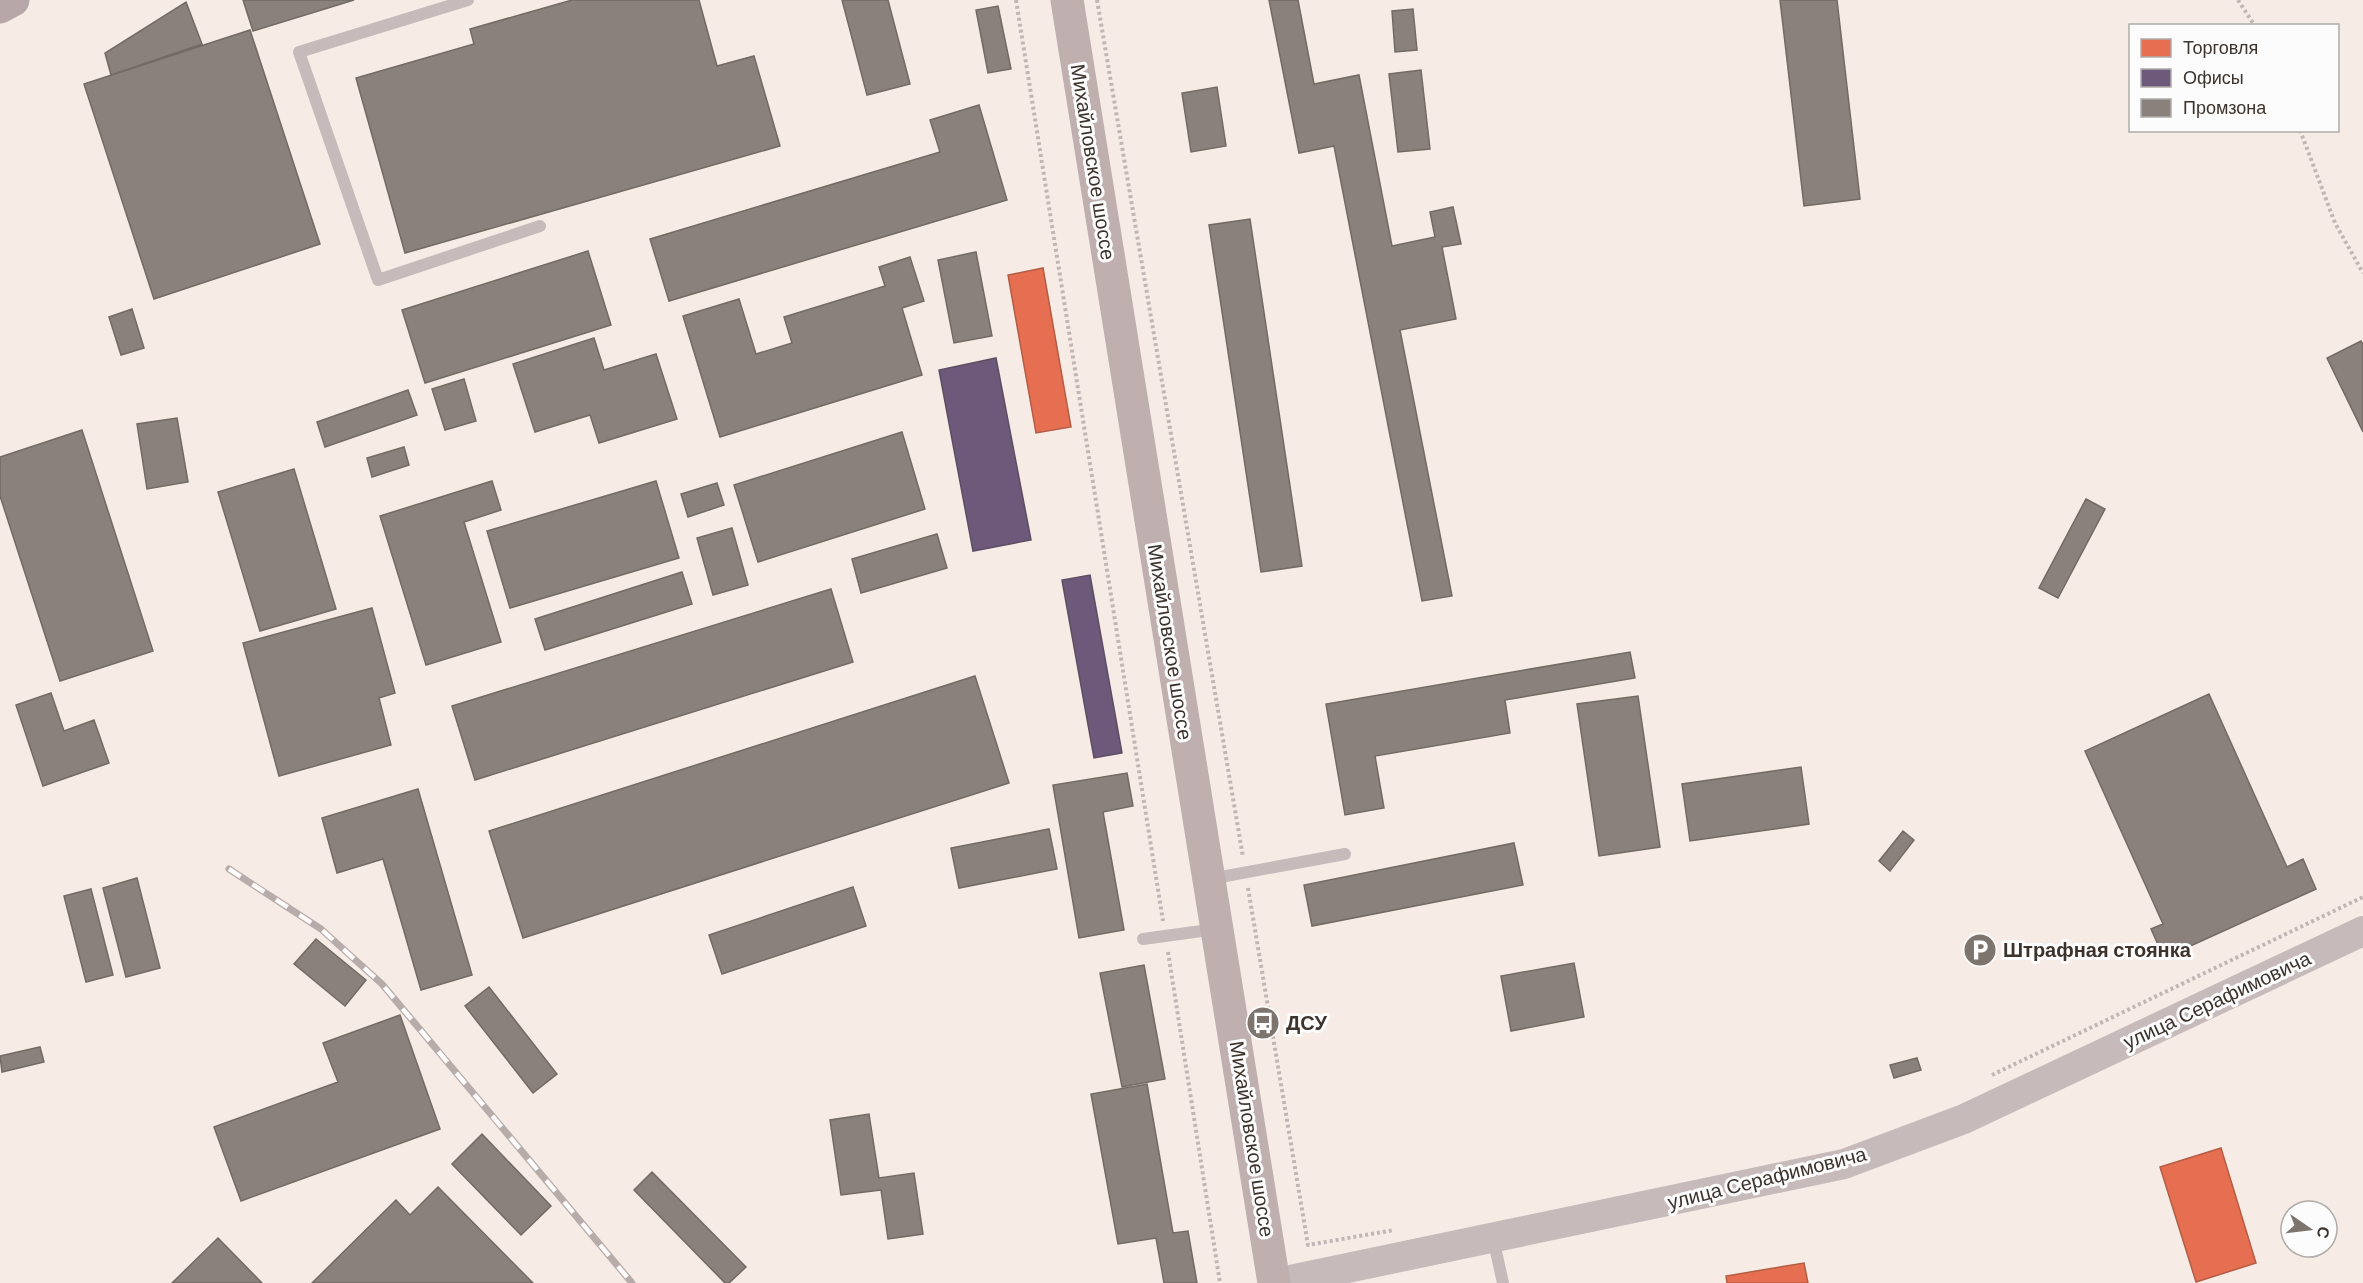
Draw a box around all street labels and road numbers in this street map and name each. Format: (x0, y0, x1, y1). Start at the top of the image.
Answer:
street label: Михайловское шоссе (1065, 62, 1121, 262)
street label: Михайловское шоссе (1142, 542, 1198, 742)
street label: улица Серафимовича (2119, 945, 2316, 1055)
street label: Михайловское шоссе (1224, 1039, 1280, 1239)
street label: улица Серафимовича (1665, 1141, 1870, 1215)

